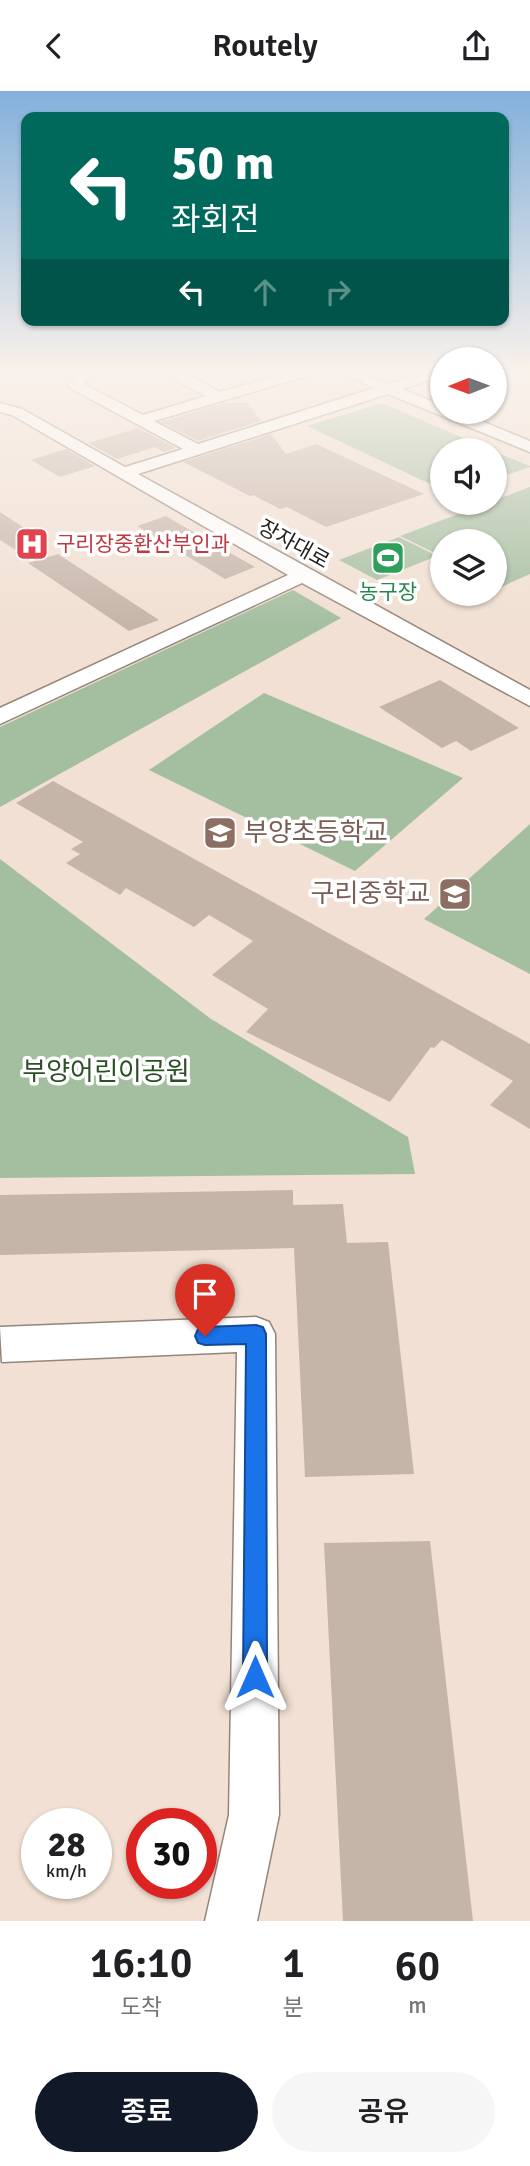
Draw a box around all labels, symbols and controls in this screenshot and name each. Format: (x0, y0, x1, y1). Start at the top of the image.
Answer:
text: Routely (212, 26, 318, 65)
icon: back (35, 27, 73, 65)
icon: share (457, 27, 495, 65)
text: 50 m (171, 133, 274, 193)
icon: left (56, 140, 147, 231)
text: 좌회전 (171, 200, 259, 239)
icon: left (173, 273, 211, 311)
icon: ahead (246, 273, 284, 311)
icon: right (319, 273, 357, 311)
north arrow (430, 347, 508, 423)
map controls (430, 347, 507, 606)
button: sound (430, 438, 507, 515)
street label: 장자대로 (254, 514, 334, 574)
hospital icon: 구리장중환산부인과 (13, 525, 51, 563)
button: layers (430, 529, 507, 606)
place label: 구리장중환산부인과 (56, 531, 230, 557)
sports icon: 농구장 (369, 539, 407, 577)
place label: 농구장 (359, 579, 417, 605)
school or university icon: 부양초등학교 (201, 814, 239, 852)
place label: 부양초등학교 (244, 817, 388, 849)
school or university icon: 구리중학교 (436, 875, 474, 913)
place label: 구리중학교 (310, 878, 430, 910)
park label: 부양어린이공원 (22, 1056, 190, 1088)
pin (175, 1264, 235, 1336)
icon: arrive (186, 1275, 224, 1313)
position arrow (218, 1640, 292, 1714)
speed limit sign: 30 (126, 1808, 217, 1899)
text: 28 (48, 1823, 85, 1866)
text: km/h (46, 1860, 87, 1882)
text: 16:10 (90, 1938, 192, 1989)
text: 1 (282, 1938, 305, 1989)
text: 60 (395, 1941, 440, 1992)
text: m (408, 1991, 427, 2020)
text: 도착 (120, 1993, 162, 2022)
text: 분 (283, 1993, 304, 2022)
button: 종료 (35, 2072, 258, 2152)
button: 공유 (272, 2072, 495, 2152)

